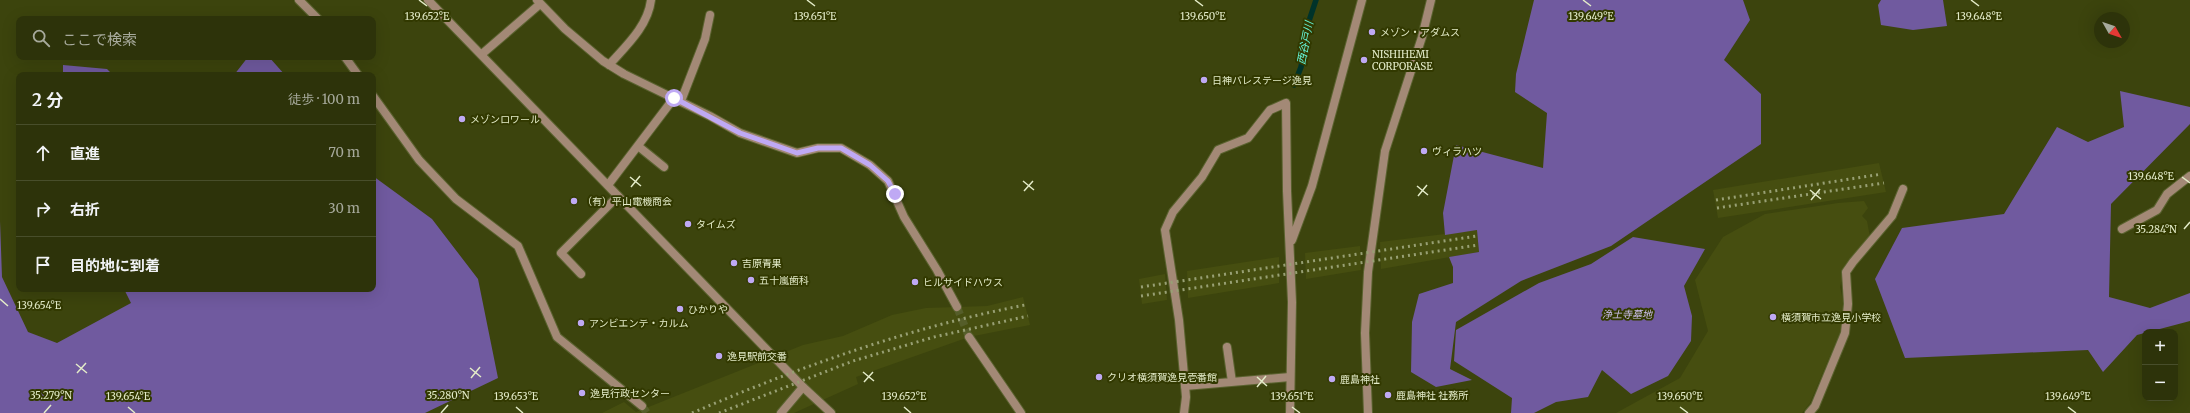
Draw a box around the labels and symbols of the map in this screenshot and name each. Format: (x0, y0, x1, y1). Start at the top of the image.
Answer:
text: 139.652°E (405, 10, 450, 23)
text: 139.651°E (794, 10, 837, 23)
text: 139.650°E (1180, 10, 1226, 23)
text: 139.649°E (1568, 10, 1614, 23)
text: 139.648°E (1956, 10, 2003, 23)
north arrow (2094, 12, 2130, 48)
water label: 西谷戸川 (1294, 19, 1316, 66)
place label: メゾン・アダムス (1380, 26, 1460, 39)
marker: メゾン・アダムス (1367, 27, 1377, 37)
place label: NISHIHEMI CORPORASE (1372, 48, 1433, 73)
marker: NISHIHEMI CORPORASE (1359, 55, 1369, 65)
place label: 日神パレステージ逸見 (1212, 74, 1312, 87)
marker: 日神パレステージ逸見 (1199, 75, 1209, 85)
route start (665, 89, 683, 107)
place label: メゾンロワール (470, 113, 540, 126)
marker: メゾンロワール (457, 114, 467, 124)
place label: ヴィラハツ (1432, 145, 1482, 158)
marker: ヴィラハツ (1419, 146, 1429, 156)
text: 139.648°E (2128, 170, 2175, 183)
route end (886, 185, 904, 203)
place label: （有）平山電機商会 (582, 195, 672, 208)
marker: （有）平山電機商会 (569, 196, 579, 206)
place label: タイムズ (696, 218, 736, 231)
marker: タイムズ (683, 219, 693, 229)
text: 35.284°N (2135, 223, 2177, 236)
place label: 吉原青果 (742, 257, 782, 270)
marker: 吉原青果 (729, 258, 739, 268)
place label: 五十嵐歯科 (759, 274, 809, 287)
marker: 五十嵐歯科 (746, 275, 756, 285)
place label: ヒルサイドハウス (923, 276, 1003, 289)
marker: ヒルサイドハウス (910, 277, 920, 287)
text: 139.654°E (17, 299, 62, 312)
place label: ひかりや (688, 303, 728, 316)
marker: ひかりや (675, 304, 685, 314)
park label: 浄土寺墓地 (1602, 308, 1653, 321)
place label: 横須賀市立逸見小学校 (1781, 311, 1881, 324)
marker: 横須賀市立逸見小学校 (1768, 312, 1778, 322)
place label: アンビエンテ・カルム (589, 317, 688, 330)
marker: アンビエンテ・カルム (576, 318, 586, 328)
place label: 逸見駅前交番 (727, 350, 787, 363)
marker: 逸見駅前交番 (714, 351, 724, 361)
place label: クリオ横須賀逸見壱番館 (1107, 371, 1217, 384)
marker: クリオ横須賀逸見壱番館 (1094, 372, 1104, 382)
place label: 鹿島神社 (1340, 373, 1380, 386)
marker: 鹿島神社 (1327, 374, 1337, 384)
place label: 逸見行政センター (590, 387, 670, 400)
marker: 逸見行政センター (577, 388, 587, 398)
text: 35.279°N (30, 389, 72, 402)
text: 35.280°N (426, 389, 470, 402)
place label: 鹿島神社 社務所 (1396, 389, 1468, 402)
text: 139.654°E (106, 390, 151, 403)
text: 139.653°E (494, 390, 539, 403)
text: 139.652°E (882, 390, 927, 403)
text: 139.651°E (1271, 390, 1314, 403)
marker: 鹿島神社 社務所 (1383, 390, 1393, 400)
text: 139.650°E (1657, 390, 1703, 403)
text: 139.649°E (2045, 390, 2091, 403)

